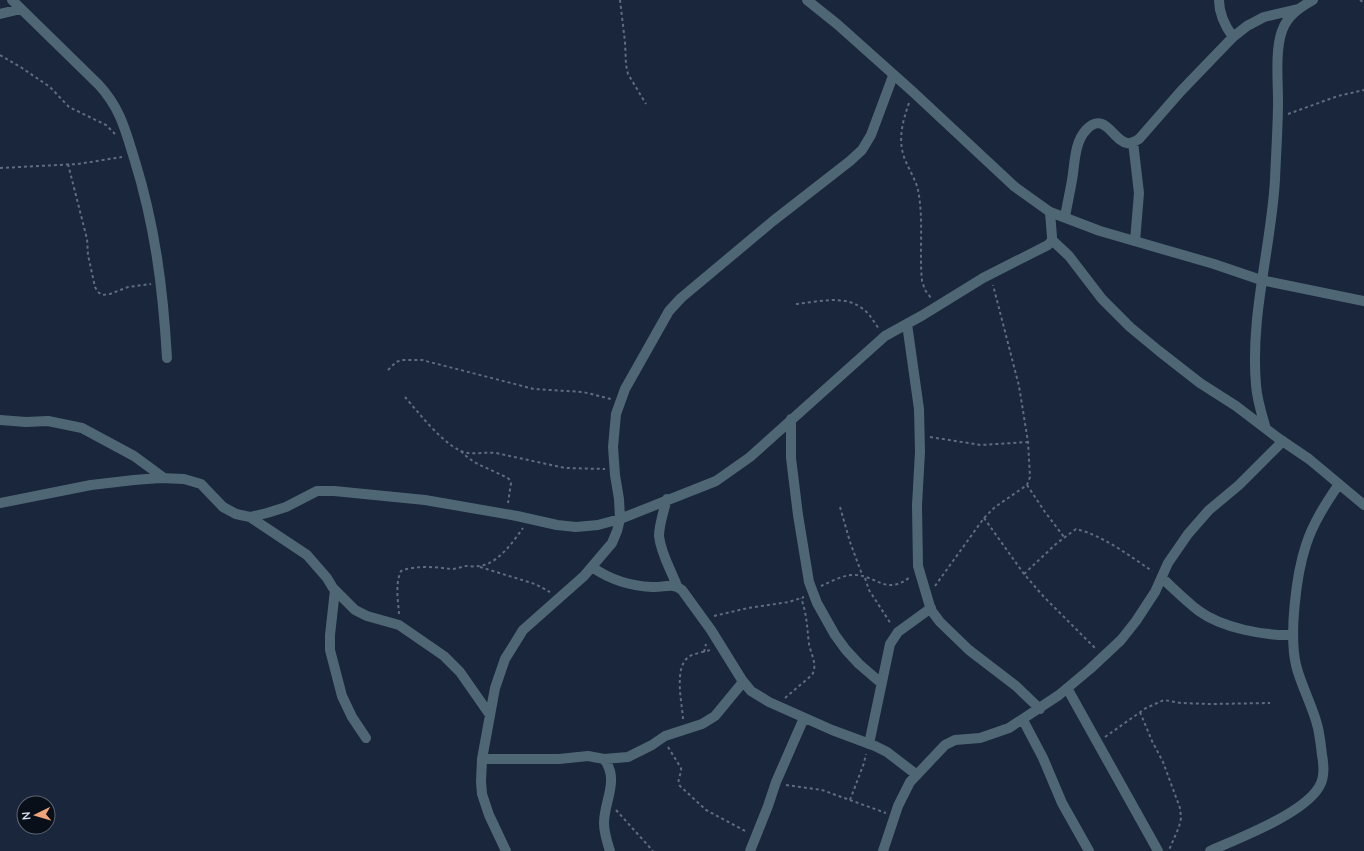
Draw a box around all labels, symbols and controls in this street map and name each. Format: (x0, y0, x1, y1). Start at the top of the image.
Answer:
north arrow (16, 795, 56, 835)
text: N (19, 811, 32, 821)

